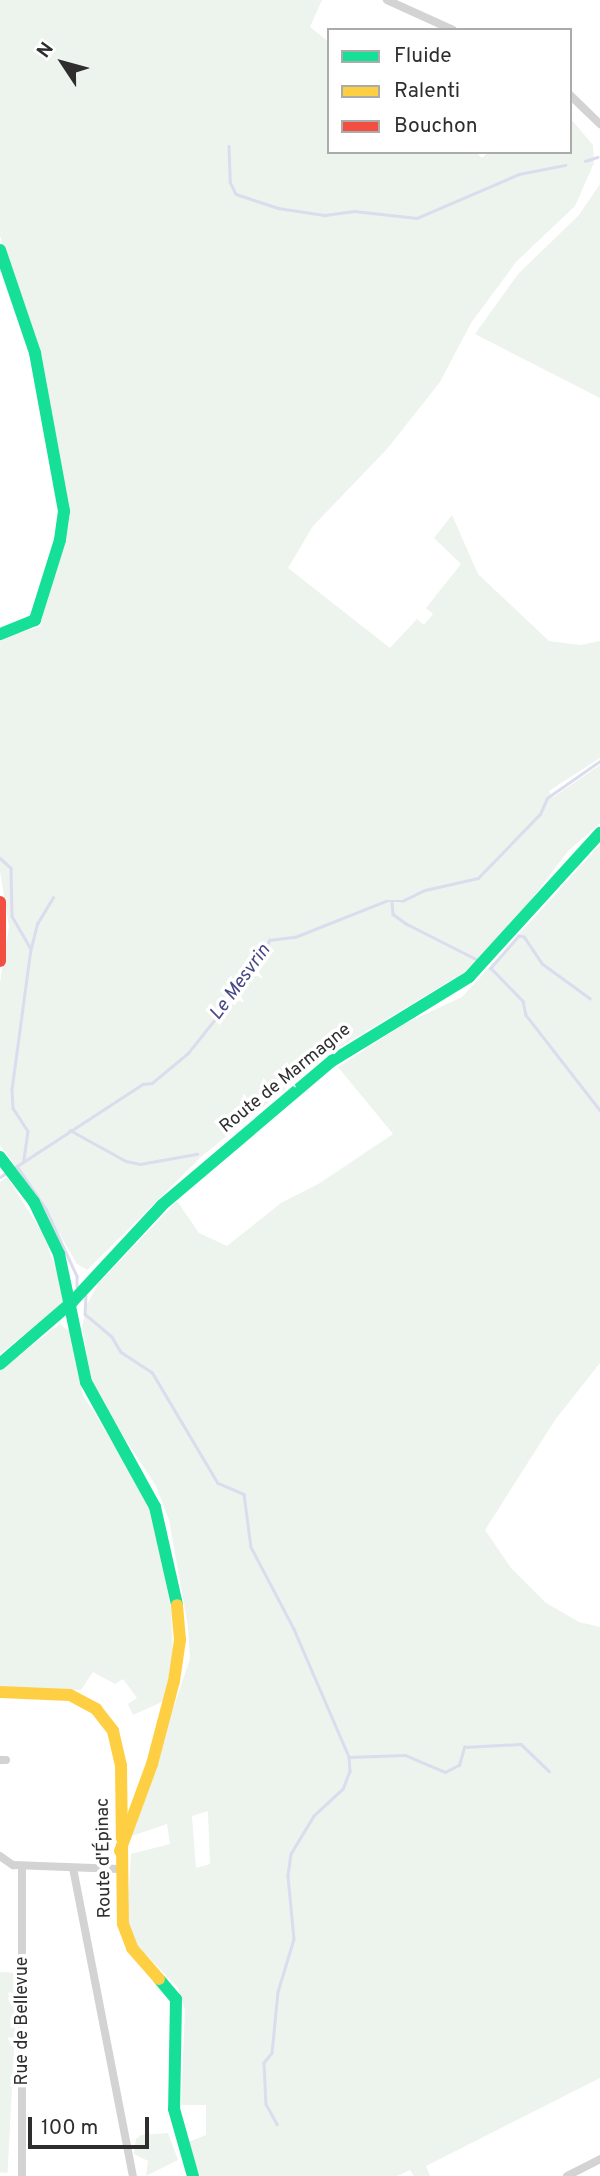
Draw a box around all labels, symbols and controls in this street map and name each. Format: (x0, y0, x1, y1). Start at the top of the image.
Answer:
north arrow (28, 28, 98, 98)
legend (327, 28, 572, 154)
text: N (32, 38, 60, 63)
text: Fluide (394, 43, 452, 70)
text: Ralenti (394, 78, 460, 105)
text: Bouchon (394, 113, 477, 140)
water label: Le Mesvrin (206, 941, 276, 1025)
street label: Route de Marmagne (216, 1020, 356, 1138)
street label: Route d'Épinac (93, 1798, 117, 1918)
street label: Rue de Bellevue (12, 1956, 34, 2086)
scale bar (32, 2102, 152, 2146)
text: 100 m (41, 2115, 98, 2142)

